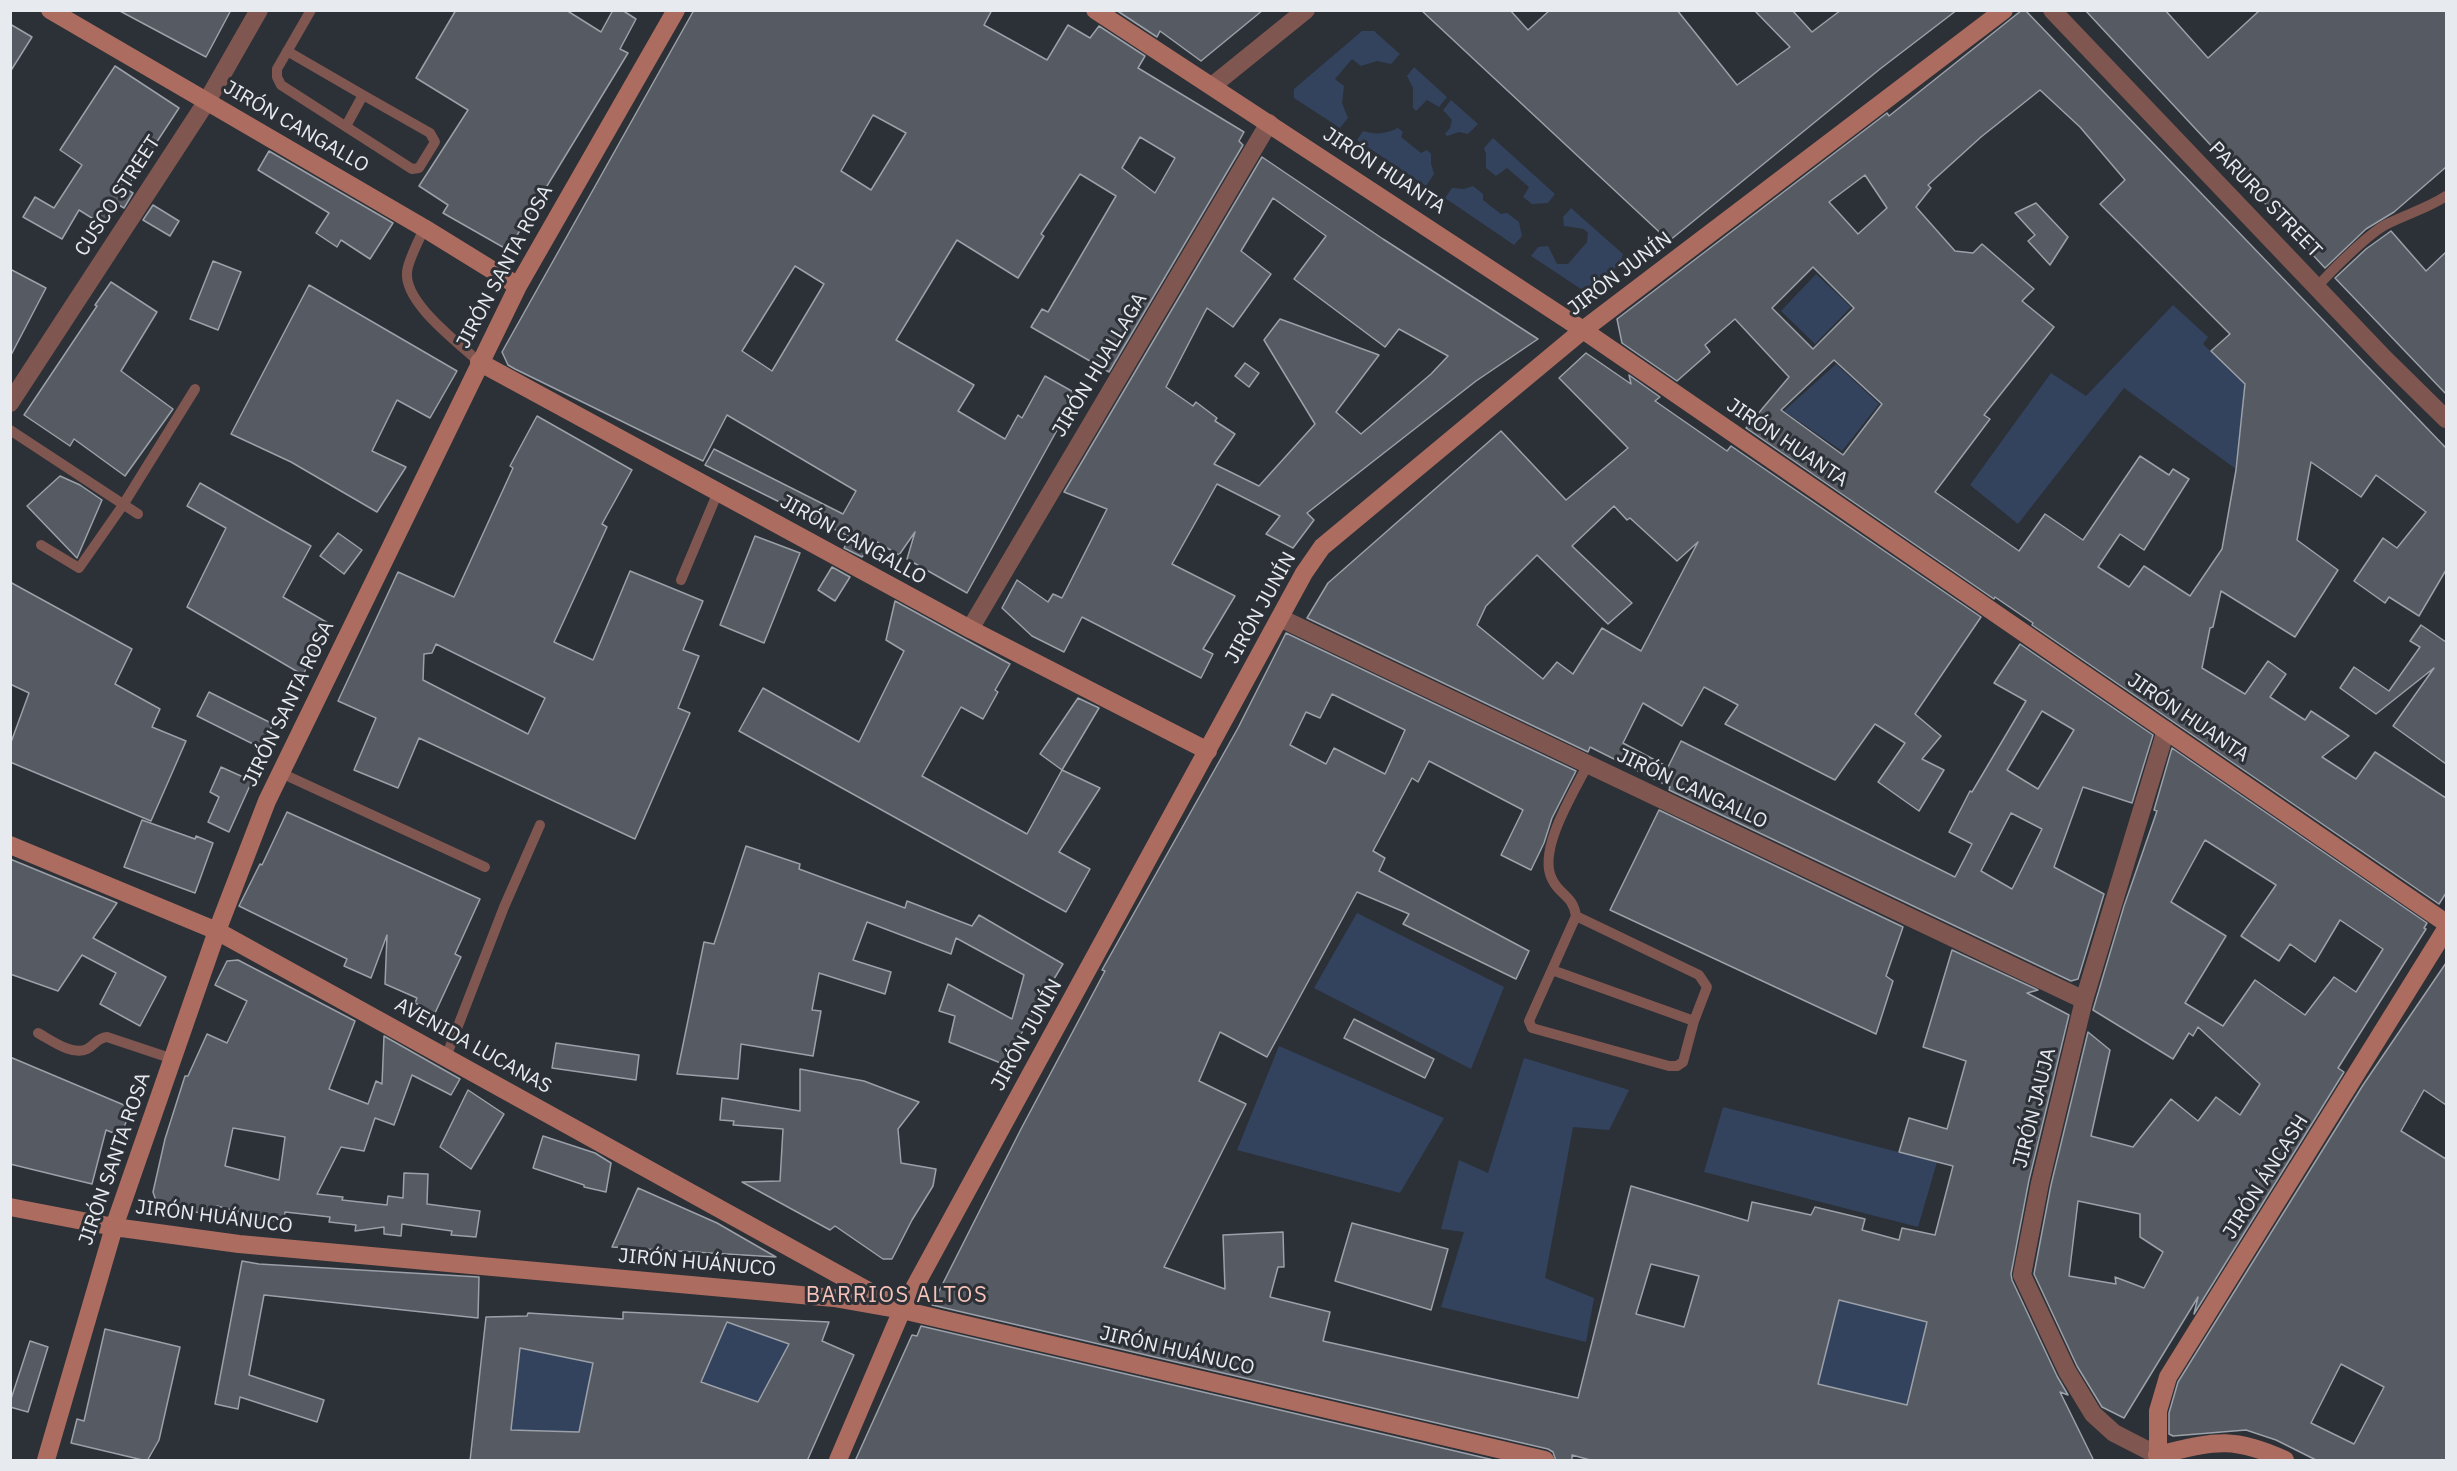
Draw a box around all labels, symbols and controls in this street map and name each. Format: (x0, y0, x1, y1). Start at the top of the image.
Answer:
street label: JIRÓN CANGALLO (219, 76, 373, 178)
street label: JIRÓN HUANTA (1318, 122, 1450, 220)
street label: CUSCO STREET (70, 131, 166, 261)
street label: PARURO STREET (2204, 137, 2326, 263)
street label: JIRÓN SANTA ROSA (452, 181, 558, 353)
street label: JIRÓN JUNÍN (1563, 227, 1677, 321)
street label: JIRÓN HUALLAGA (1048, 289, 1152, 441)
street label: JIRÓN HUANTA (1722, 394, 1852, 492)
street label: JIRÓN CANGALLO (776, 490, 930, 590)
street label: JIRÓN JUNÍN (1220, 548, 1302, 668)
street label: JIRÓN SANTA ROSA (238, 617, 340, 791)
street label: JIRÓN HUANTA (2123, 669, 2253, 767)
street label: JIRÓN CANGALLO (1613, 744, 1771, 834)
street label: JIRÓN JUNÍN (986, 975, 1068, 1095)
street label: AVENIDA LUCANAS (390, 993, 556, 1099)
street label: JIRÓN JAUJA (2009, 1046, 2061, 1170)
street label: JIRÓN SANTA ROSA (74, 1069, 156, 1249)
street label: JIRÓN ÁNCASH (2218, 1111, 2314, 1243)
street label: JIRÓN HUÁNUCO (134, 1195, 294, 1239)
street label: JIRÓN HUÁNUCO (617, 1244, 777, 1282)
district label: BARRIOS ALTOS (806, 1283, 988, 1309)
street label: JIRÓN HUÁNUCO (1097, 1322, 1257, 1380)

